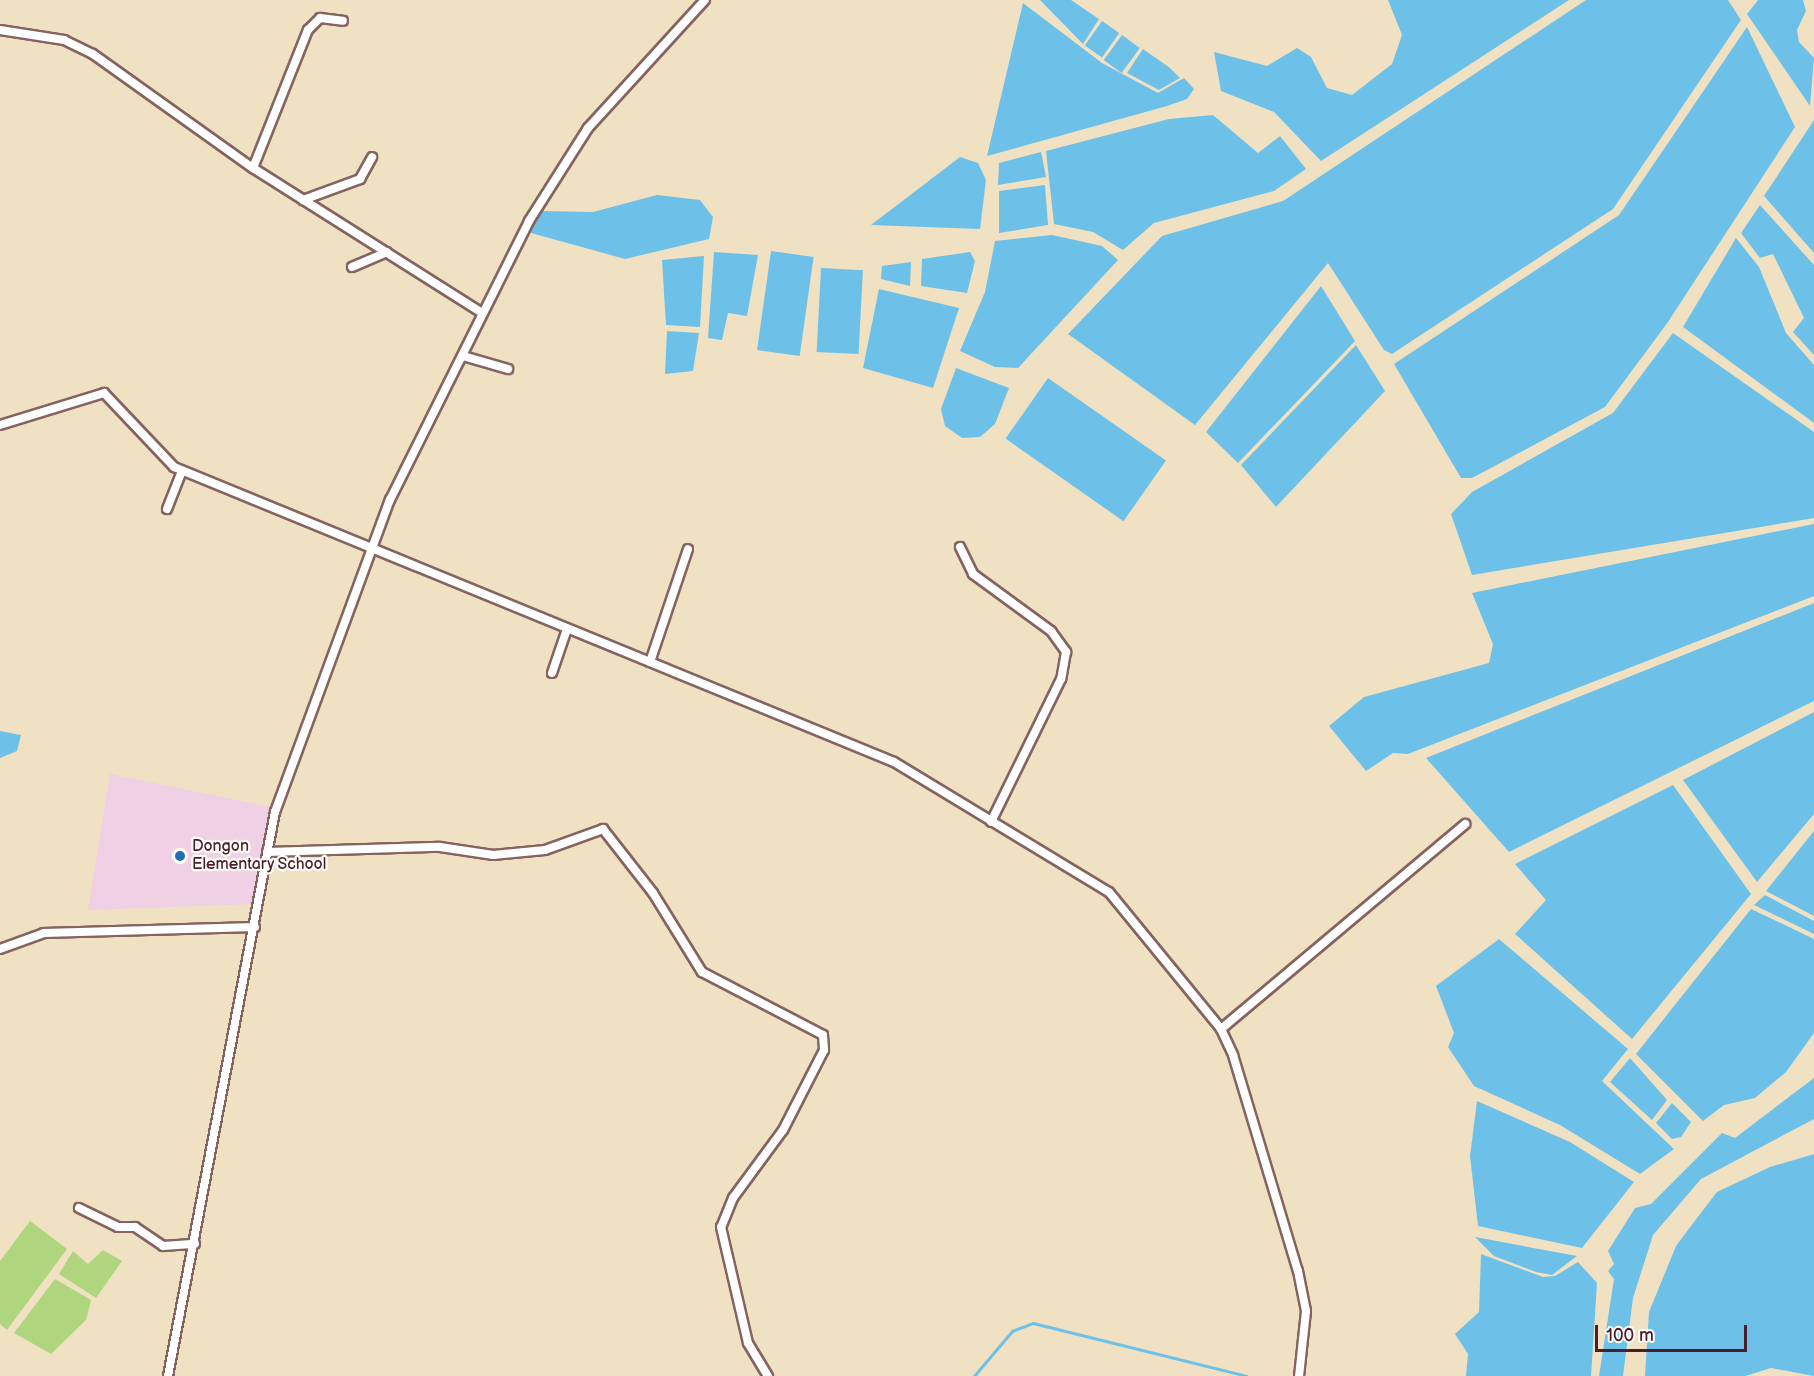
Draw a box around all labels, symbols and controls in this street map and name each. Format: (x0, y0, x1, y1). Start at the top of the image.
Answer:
place label: Dongon Elementary School (192, 837, 328, 875)
marker: Dongon Elementary School (173, 849, 187, 863)
scale bar (1598, 1313, 1750, 1351)
text: 100 m (1606, 1325, 1654, 1346)

